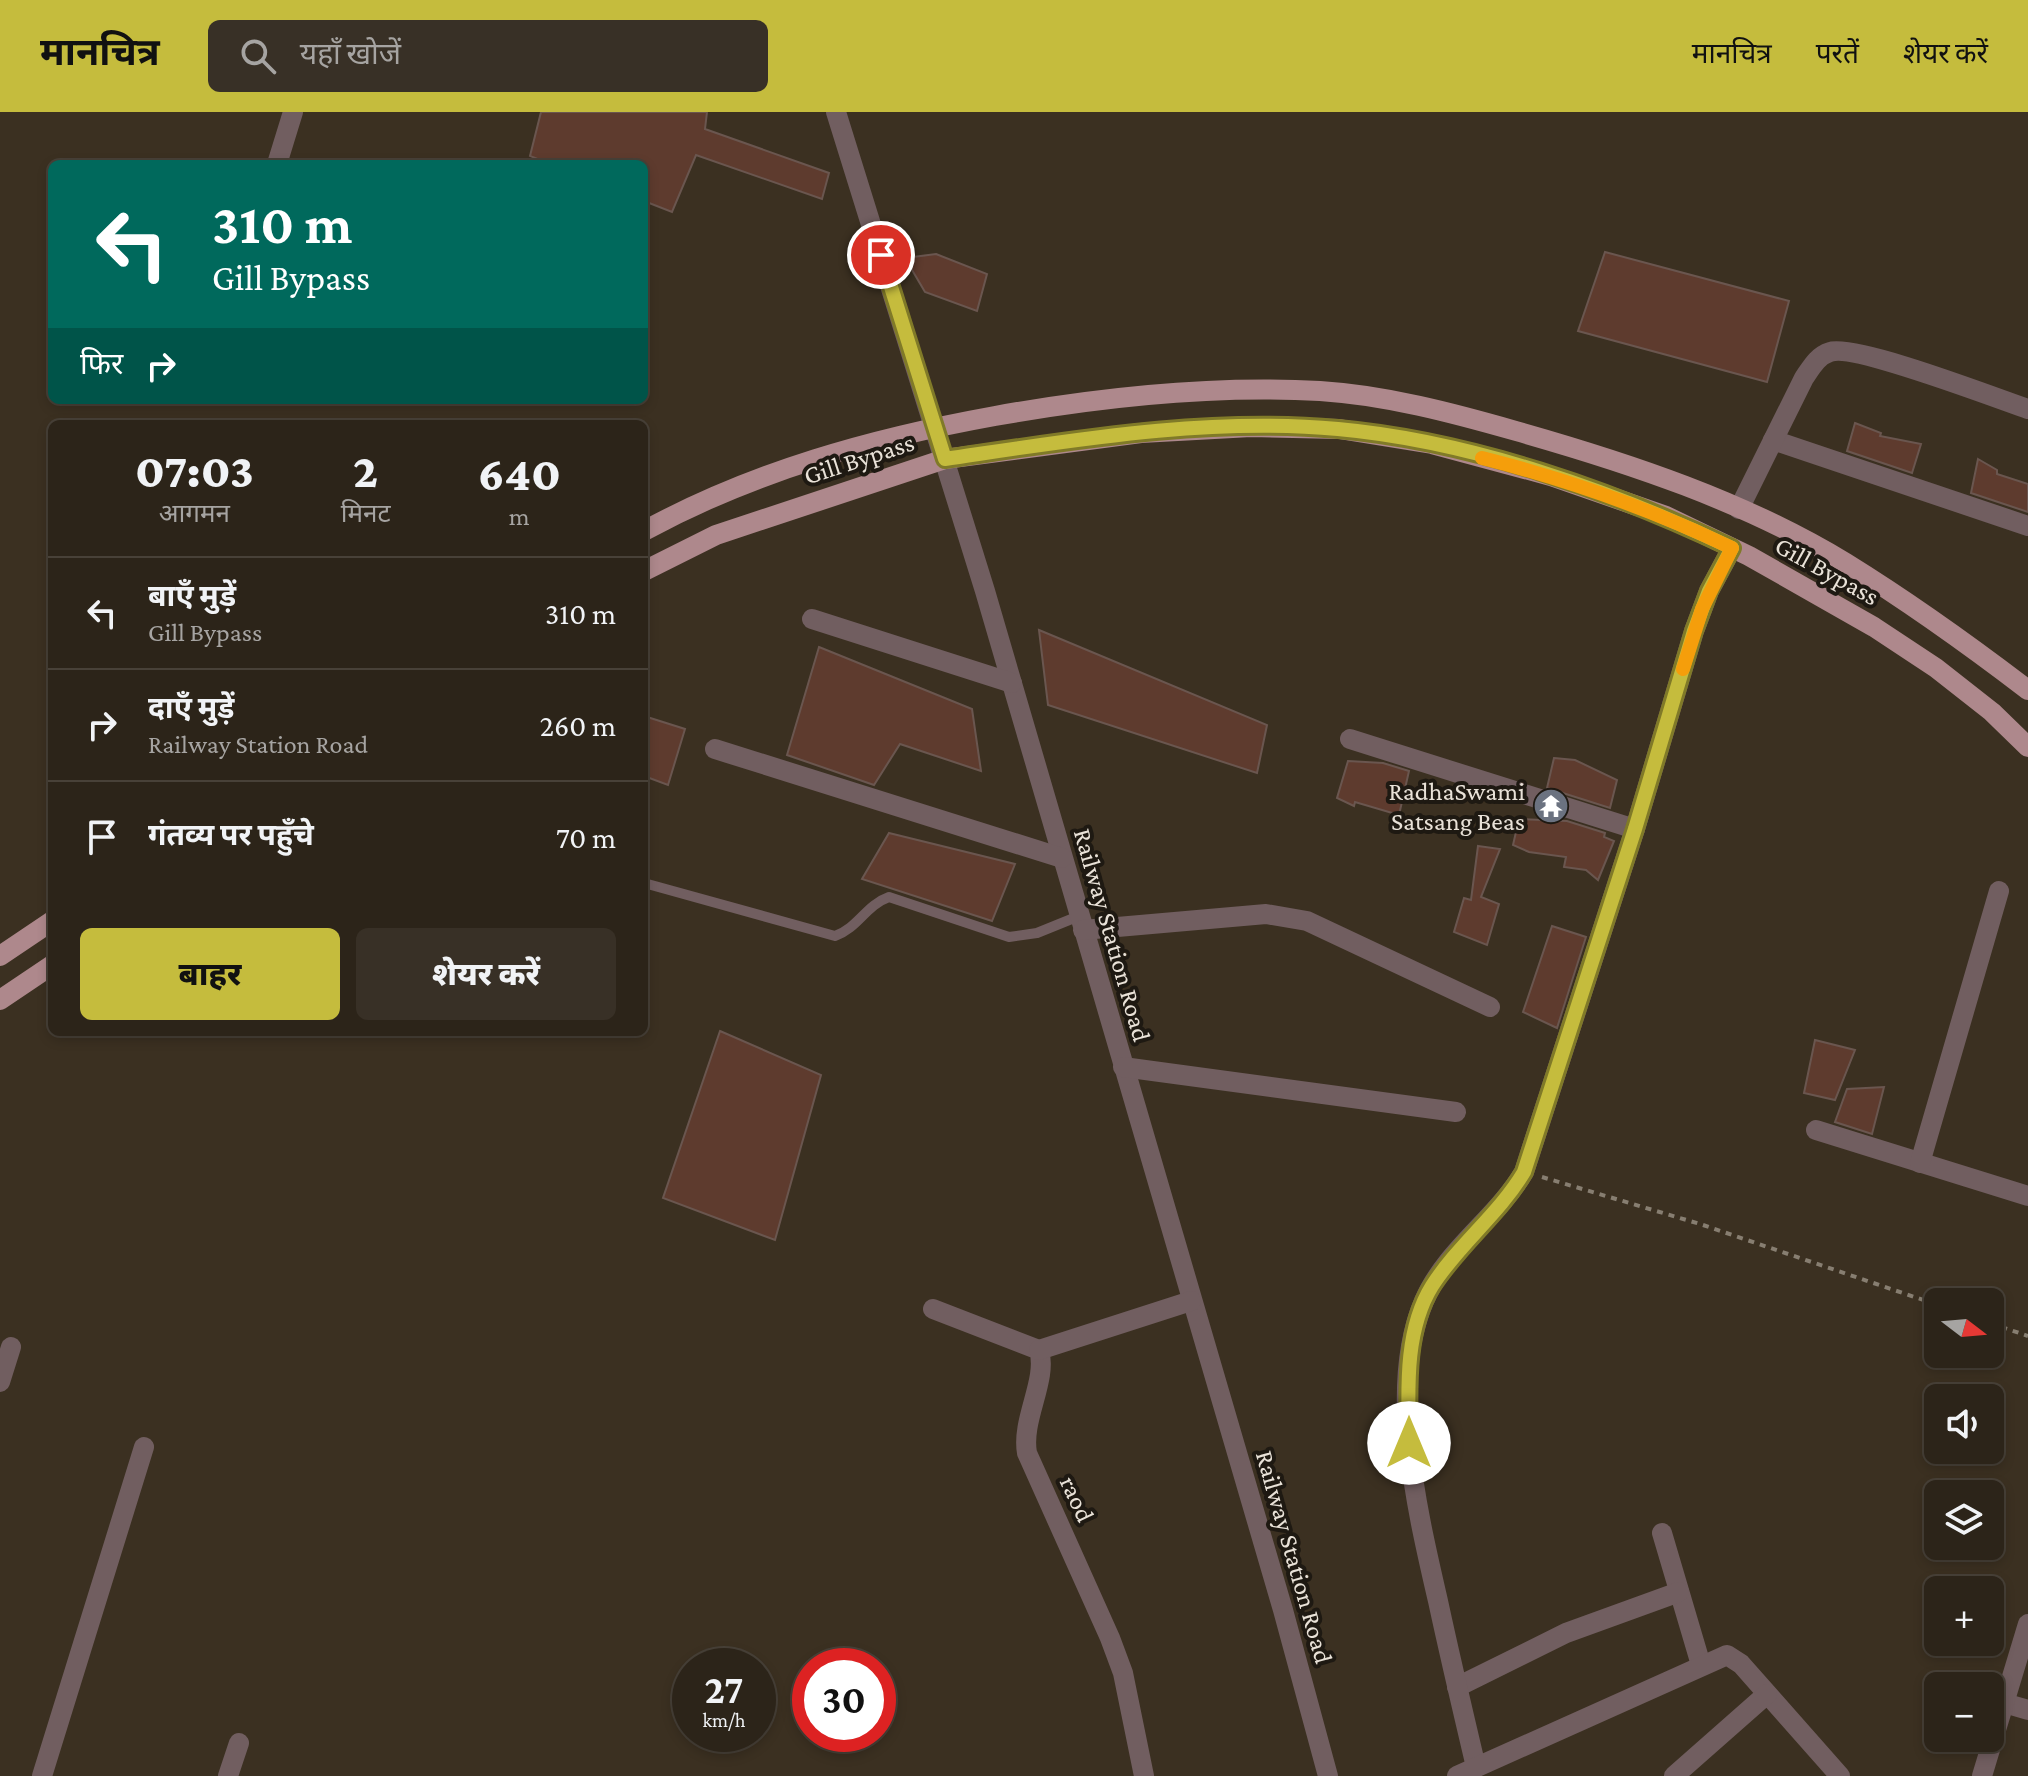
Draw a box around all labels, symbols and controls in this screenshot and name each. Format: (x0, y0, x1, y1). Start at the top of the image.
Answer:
search box (208, 20, 768, 92)
text: मानचित्र (40, 31, 160, 73)
icon: search (236, 34, 280, 78)
text: यहाँ खोजें (300, 37, 401, 70)
text: मानचित्र (1692, 38, 1772, 69)
text: परतें (1816, 38, 1859, 69)
text: शेयर करें (1903, 38, 1988, 69)
icon: left (80, 192, 184, 296)
text: 310 m (212, 193, 353, 255)
pin (847, 221, 915, 289)
icon: arrive (859, 233, 903, 277)
text: Gill Bypass (212, 258, 370, 298)
icon: right (139, 344, 183, 388)
text: फिर (80, 347, 123, 380)
street label: Gill Bypass (800, 428, 918, 490)
text: 07:03 (135, 444, 254, 497)
text: 2 (353, 444, 378, 497)
text: 640 (478, 447, 561, 500)
text: आगमन (159, 499, 230, 528)
text: मिनट (341, 499, 391, 528)
text: m (509, 502, 530, 531)
street label: Gill Bypass (1770, 531, 1884, 611)
text: बाएँ मुड़ें (148, 579, 236, 612)
icon: left (80, 591, 124, 635)
text: 310 m (545, 597, 616, 630)
text: Gill Bypass (148, 618, 262, 647)
text: दाएँ मुड़ें (148, 691, 234, 724)
icon: right (80, 703, 124, 747)
text: 260 m (540, 709, 616, 742)
text: Railway Station Road (148, 730, 368, 759)
place label: RadhaSwami Satsang Beas (1389, 777, 1525, 836)
temple icon: RadhaSwami Satsang Beas (1532, 787, 1570, 825)
icon: arrive (80, 815, 124, 859)
text: गंतव्य पर पहुँचे (148, 818, 314, 851)
text: 70 m (556, 821, 616, 854)
street label: Railway Station Road (1068, 825, 1156, 1045)
button: बाहर (80, 928, 340, 1020)
button: शेयर करें (356, 928, 616, 1020)
north arrow (1924, 1288, 2004, 1368)
map controls (1924, 1288, 2004, 1752)
button: sound (1924, 1384, 2004, 1464)
position arrow (1367, 1401, 1451, 1485)
street label: Railway Station Road (1250, 1447, 1338, 1667)
street label: raod (1054, 1471, 1100, 1527)
button: layers (1924, 1480, 2004, 1560)
button: + (1924, 1576, 2004, 1656)
speed limit sign: 30 (792, 1648, 896, 1752)
text: 27 (705, 1667, 743, 1712)
button: − (1924, 1672, 2004, 1752)
text: km/h (702, 1709, 746, 1731)

